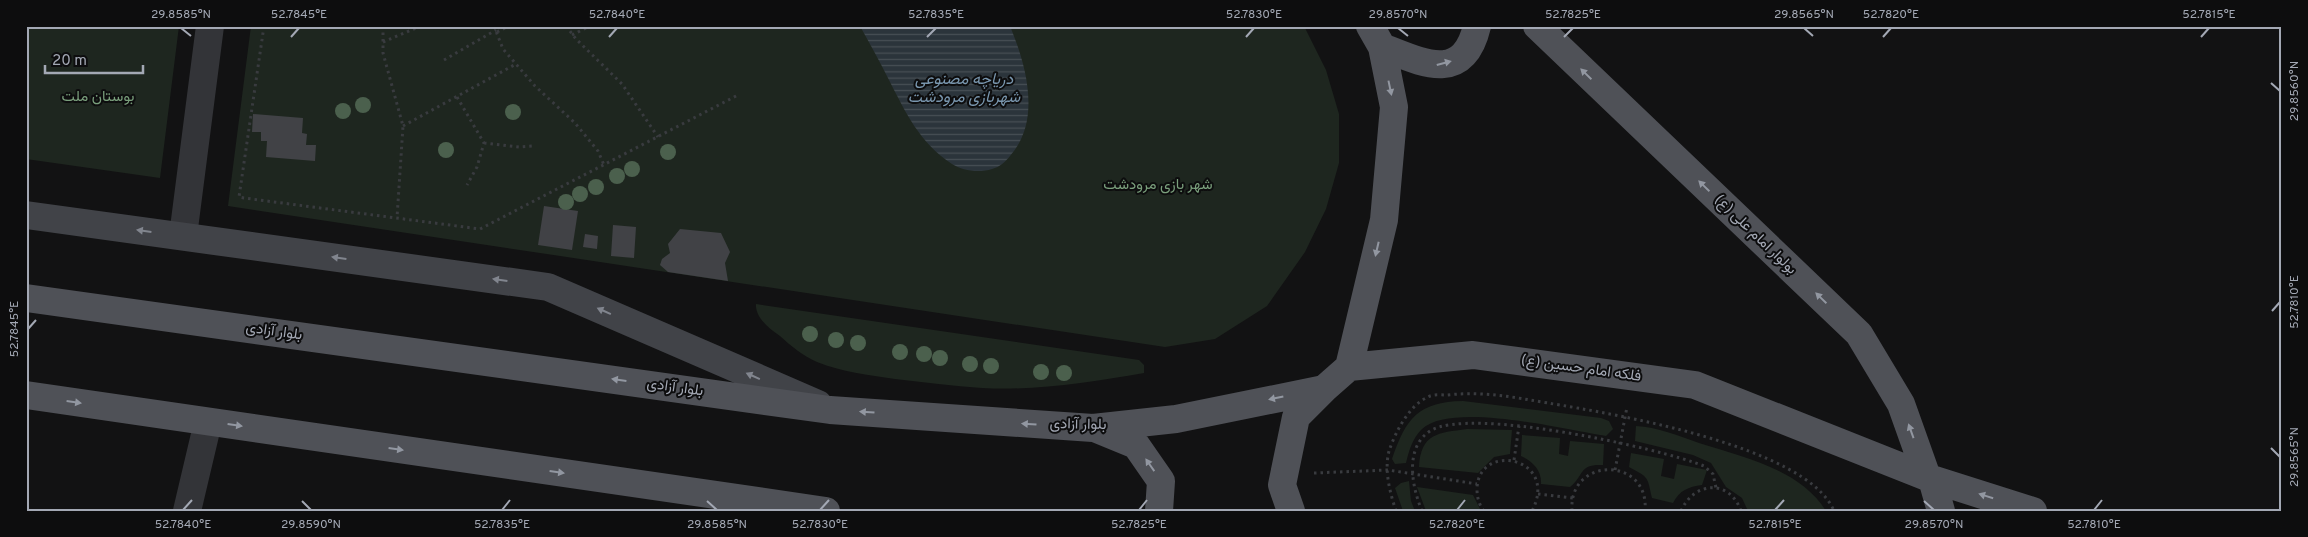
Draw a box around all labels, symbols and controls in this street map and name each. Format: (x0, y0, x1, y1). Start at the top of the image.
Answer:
text: 29.8585°N (151, 7, 211, 23)
text: 52.7845°E (271, 7, 327, 23)
text: 52.7840°E (589, 7, 645, 23)
text: 52.7835°E (908, 7, 964, 23)
text: 52.7830°E (1226, 7, 1282, 23)
text: 29.8570°N (1369, 7, 1427, 23)
text: 52.7825°E (1545, 7, 1601, 23)
text: 29.8565°N (1774, 7, 1834, 23)
text: 52.7820°E (1863, 7, 1919, 23)
text: 52.7815°E (2182, 7, 2236, 23)
scale bar (45, 42, 142, 74)
text: 20 m (52, 52, 87, 71)
one-way arrow (1437, 59, 1452, 67)
text: 29.8560°N (2287, 61, 2303, 121)
one-way arrow (1581, 68, 1593, 80)
water label: دریاچه مصنوعی شهربازی مرودشت (908, 70, 1021, 108)
one-way arrow (1387, 81, 1395, 97)
park label: بوستان ملت (62, 88, 134, 107)
park label: شهر بازی مرودشت (1103, 176, 1213, 195)
one-way arrow (1698, 180, 1710, 192)
street label: بولوار امام علی (ع) (1710, 191, 1800, 279)
one-way arrow (135, 227, 151, 235)
one-way arrow (1373, 242, 1381, 257)
one-way arrow (331, 254, 347, 262)
text: 52.7810°E (2287, 275, 2303, 329)
one-way arrow (492, 276, 508, 284)
one-way arrow (1816, 292, 1828, 304)
text: 52.7845°E (7, 301, 23, 357)
one-way arrow (597, 306, 611, 314)
street label: بلوار آزادی (245, 319, 303, 345)
street label: فلکه امام حسین (ع) (1520, 351, 1642, 387)
one-way arrow (746, 372, 760, 380)
street label: بلوار آزادی (646, 375, 704, 401)
one-way arrow (610, 376, 626, 384)
one-way arrow (1268, 395, 1284, 403)
one-way arrow (67, 398, 83, 406)
one-way arrow (858, 408, 874, 416)
street label: بلوار آزادی (1049, 415, 1107, 435)
one-way arrow (1021, 419, 1037, 427)
one-way arrow (228, 422, 244, 430)
one-way arrow (1907, 423, 1915, 438)
text: 29.8565°N (2287, 427, 2303, 487)
one-way arrow (388, 445, 404, 453)
one-way arrow (1145, 459, 1155, 472)
one-way arrow (549, 468, 565, 476)
one-way arrow (1979, 492, 1994, 499)
text: 52.7840°E (155, 517, 211, 533)
text: 29.8590°N (281, 517, 341, 533)
text: 52.7835°E (474, 517, 530, 533)
text: 29.8585°N (687, 517, 747, 533)
text: 52.7830°E (792, 517, 848, 533)
text: 52.7825°E (1111, 517, 1167, 533)
text: 52.7820°E (1429, 517, 1485, 533)
text: 52.7815°E (1748, 517, 1802, 533)
text: 29.8570°N (1905, 517, 1963, 533)
text: 52.7810°E (2067, 517, 2121, 533)

